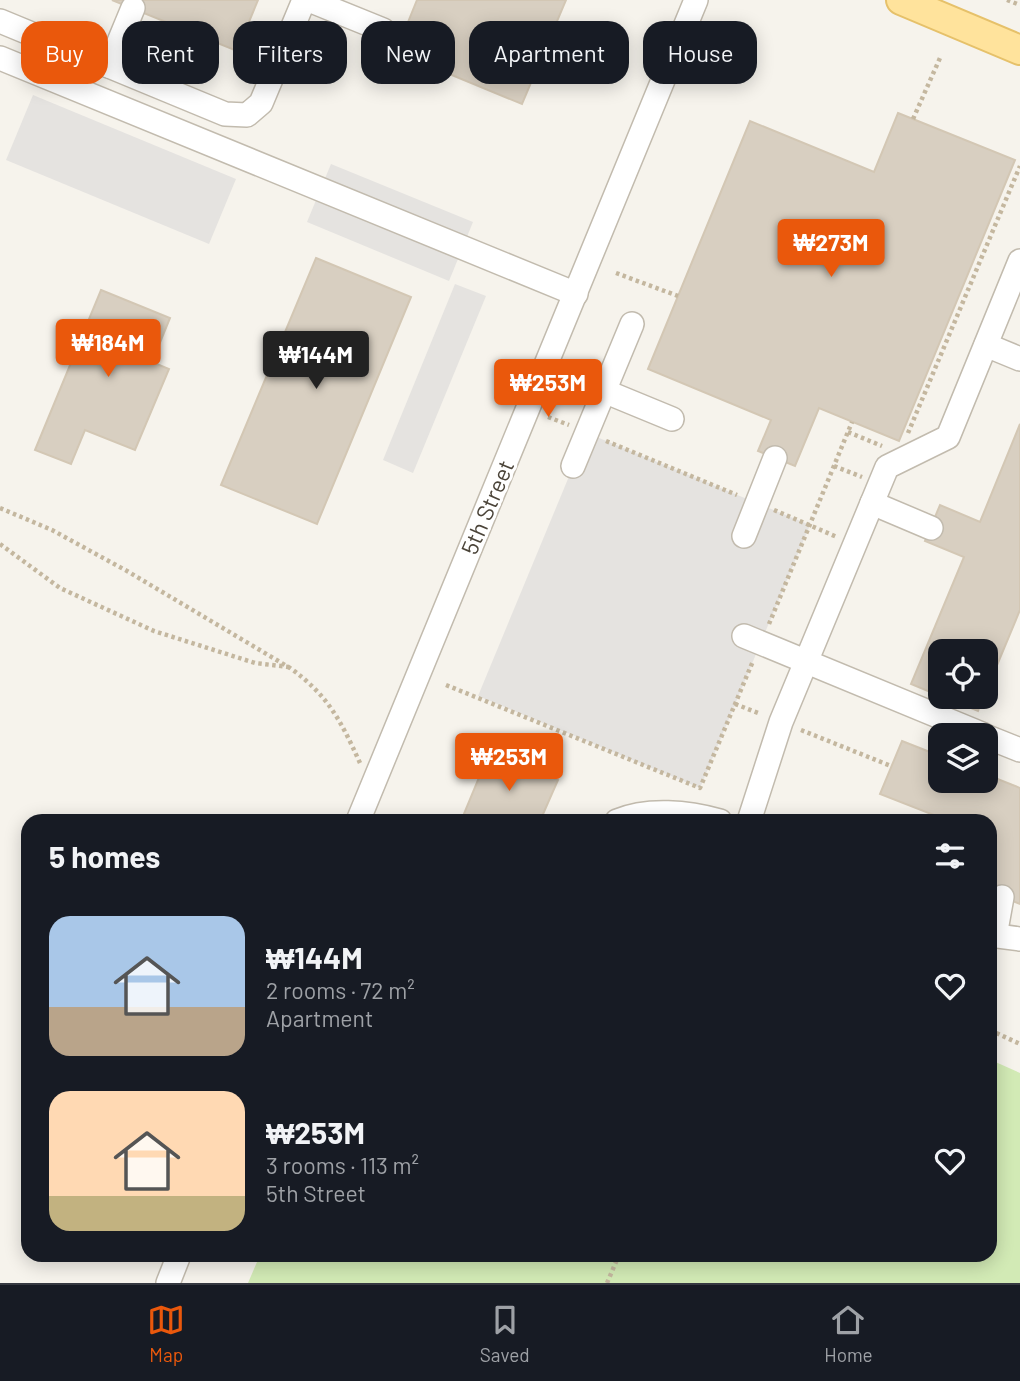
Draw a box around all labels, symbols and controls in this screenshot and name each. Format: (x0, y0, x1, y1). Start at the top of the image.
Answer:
chip: Buy (21, 21, 108, 84)
chip: Rent (122, 21, 219, 84)
chip: Filters (233, 21, 347, 84)
chip: New (361, 21, 455, 84)
chip: Apartment (469, 21, 629, 84)
chip: House (643, 21, 757, 84)
pin: ₩273M (782, 219, 880, 279)
text: ₩273M (794, 228, 868, 256)
pin: ₩184M (59, 320, 157, 379)
text: ₩184M (72, 328, 144, 356)
pin: ₩144M (267, 332, 365, 391)
text: ₩144M (279, 340, 353, 368)
pin: ₩253M (499, 360, 597, 419)
text: ₩253M (510, 368, 586, 396)
street label: 5th Street (455, 456, 519, 558)
map controls (928, 639, 998, 793)
button: locate (928, 639, 998, 709)
button: layers (928, 723, 998, 793)
pin: ₩253M (460, 734, 558, 793)
text: ₩253M (471, 742, 547, 770)
icon: filters (931, 837, 969, 875)
text: 5 homes (49, 838, 160, 874)
text: ₩144M (266, 939, 363, 975)
icon: home (105, 944, 189, 1028)
icon: heart (931, 967, 969, 1005)
text: 2 rooms · 72 m² (266, 976, 415, 1004)
text: Apartment (266, 1004, 373, 1032)
text: ₩253M (266, 1114, 365, 1150)
icon: home (105, 1119, 189, 1203)
icon: heart (931, 1142, 969, 1180)
text: 3 rooms · 113 m² (266, 1151, 419, 1179)
text: 5th Street (266, 1179, 366, 1207)
tab: Map (147, 1301, 185, 1366)
tab: Saved (480, 1301, 530, 1366)
tab: Home (824, 1301, 873, 1366)

